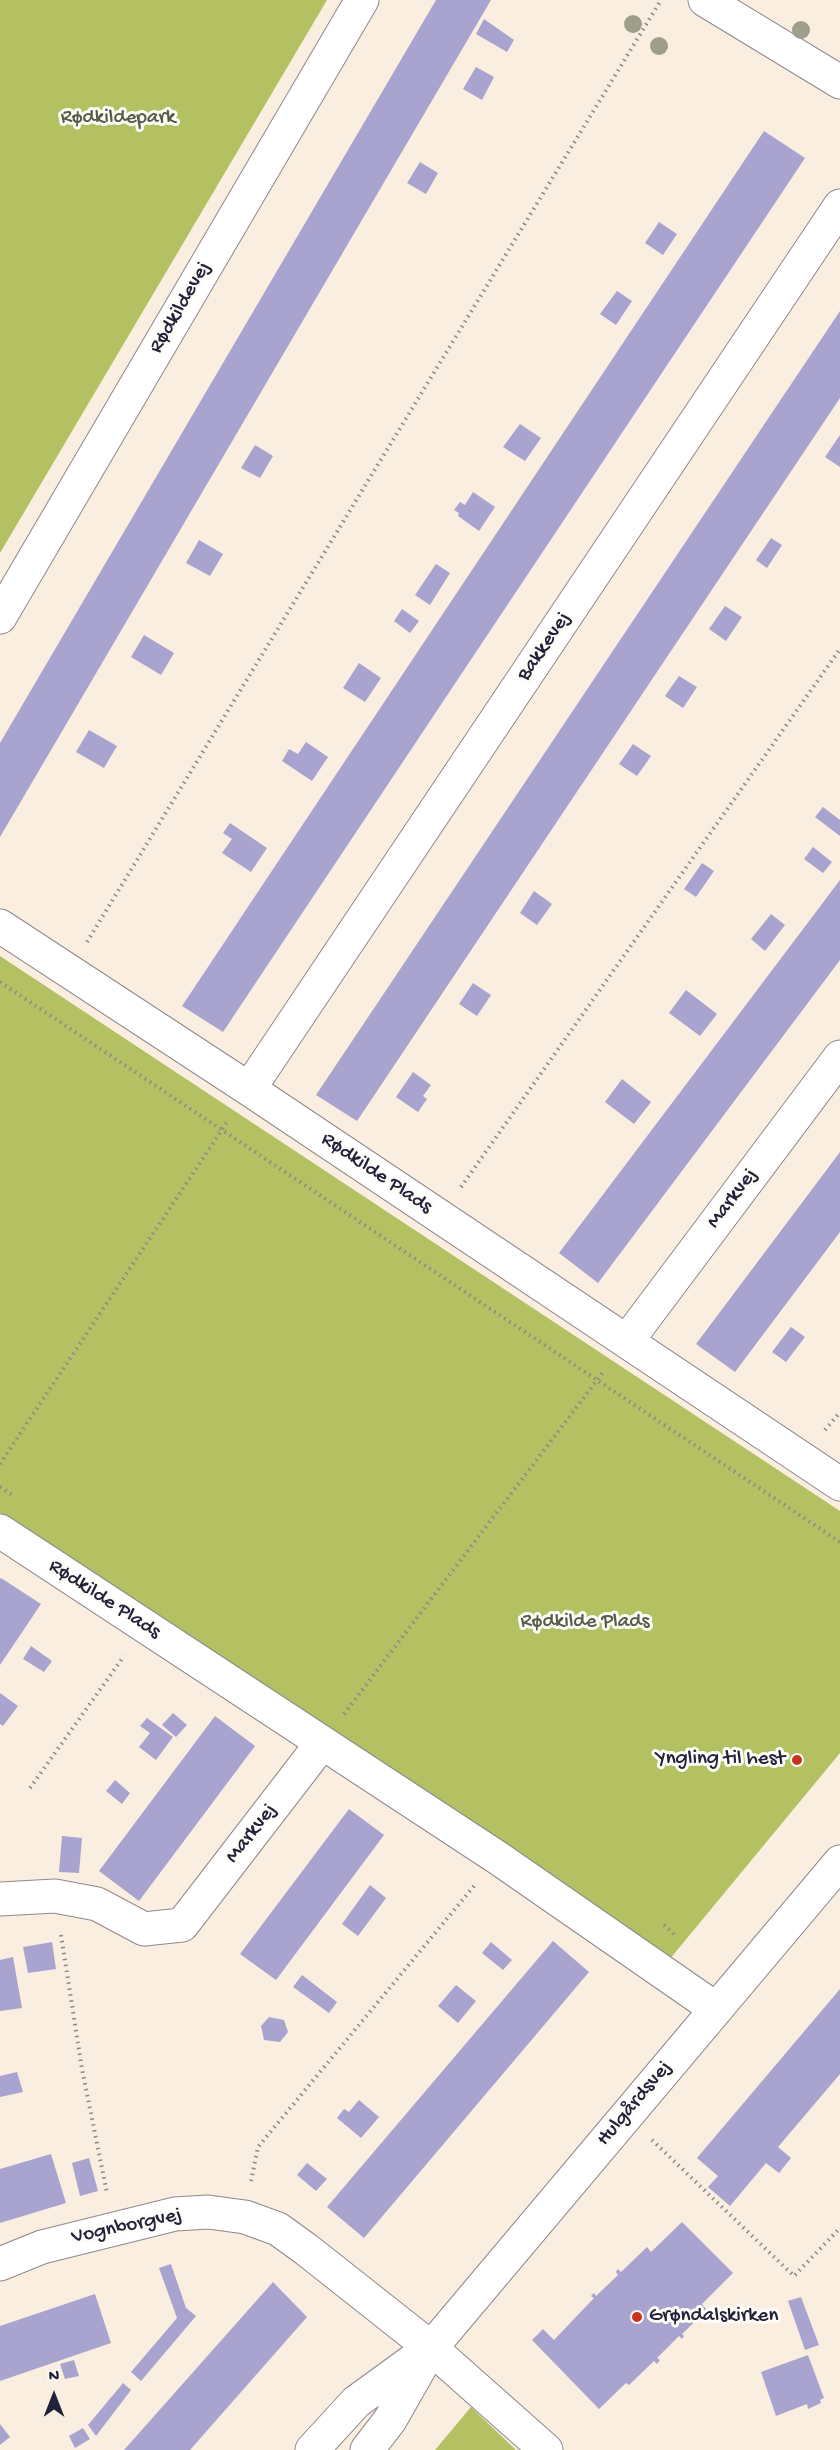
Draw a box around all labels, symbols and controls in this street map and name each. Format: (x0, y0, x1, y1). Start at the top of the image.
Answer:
park label: Rødkildepark (61, 106, 175, 132)
street label: Rødkildevej (145, 257, 217, 359)
street label: Bakkevej (513, 608, 577, 686)
street label: Rødkilde Plads (316, 1128, 436, 1220)
street label: Markvej (702, 1164, 764, 1234)
street label: Rødkilde Plads (43, 1554, 165, 1646)
park label: Rødkilde Plads (521, 1610, 649, 1636)
place label: Yngling til hest (656, 1747, 785, 1773)
marker: Yngling til hest (790, 1753, 804, 1767)
street label: Markvej (221, 1799, 283, 1869)
street label: Hulgårdsvej (592, 2056, 678, 2152)
street label: Vognborgvej (70, 2203, 184, 2251)
place label: Grøndalskirken (649, 2304, 778, 2330)
marker: Grøndalskirken (630, 2310, 644, 2324)
north arrow (24, 2366, 84, 2426)
text: N (49, 2368, 59, 2387)

